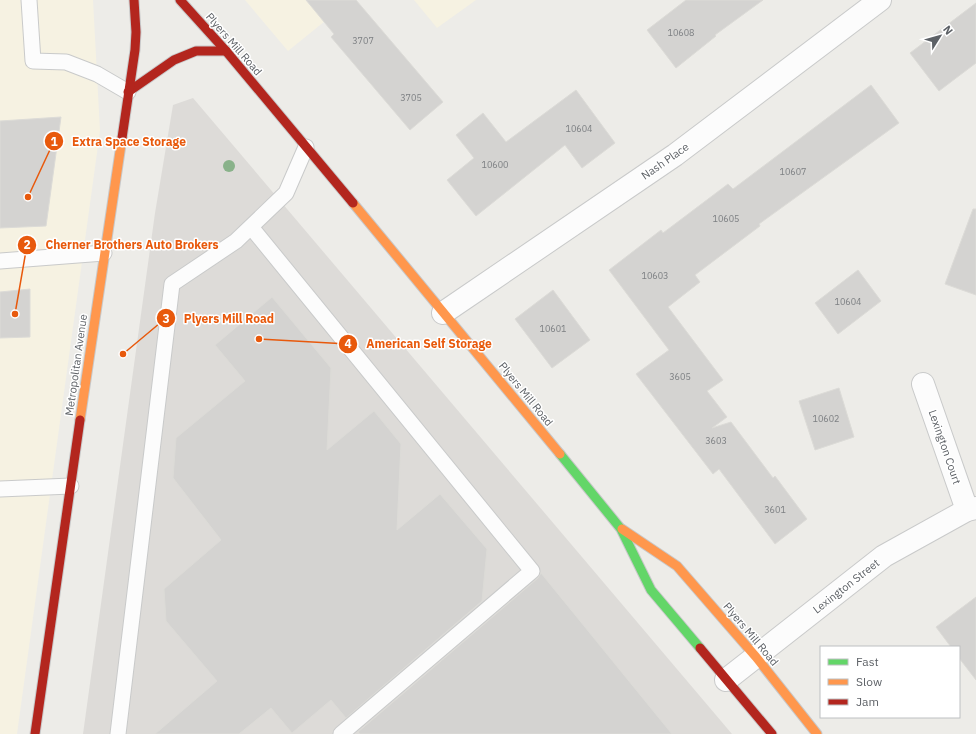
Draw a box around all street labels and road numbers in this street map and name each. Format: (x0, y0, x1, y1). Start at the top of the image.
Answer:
street label: Plyers Mill Road (203, 10, 265, 78)
street label: Nash Place (639, 140, 691, 182)
street label: Metropolitan Avenue (62, 313, 90, 417)
street label: Plyers Mill Road (496, 359, 556, 429)
street label: Lexington Court (926, 408, 964, 486)
street label: Lexington Street (810, 556, 882, 616)
street label: Plyers Mill Road (720, 599, 782, 669)

